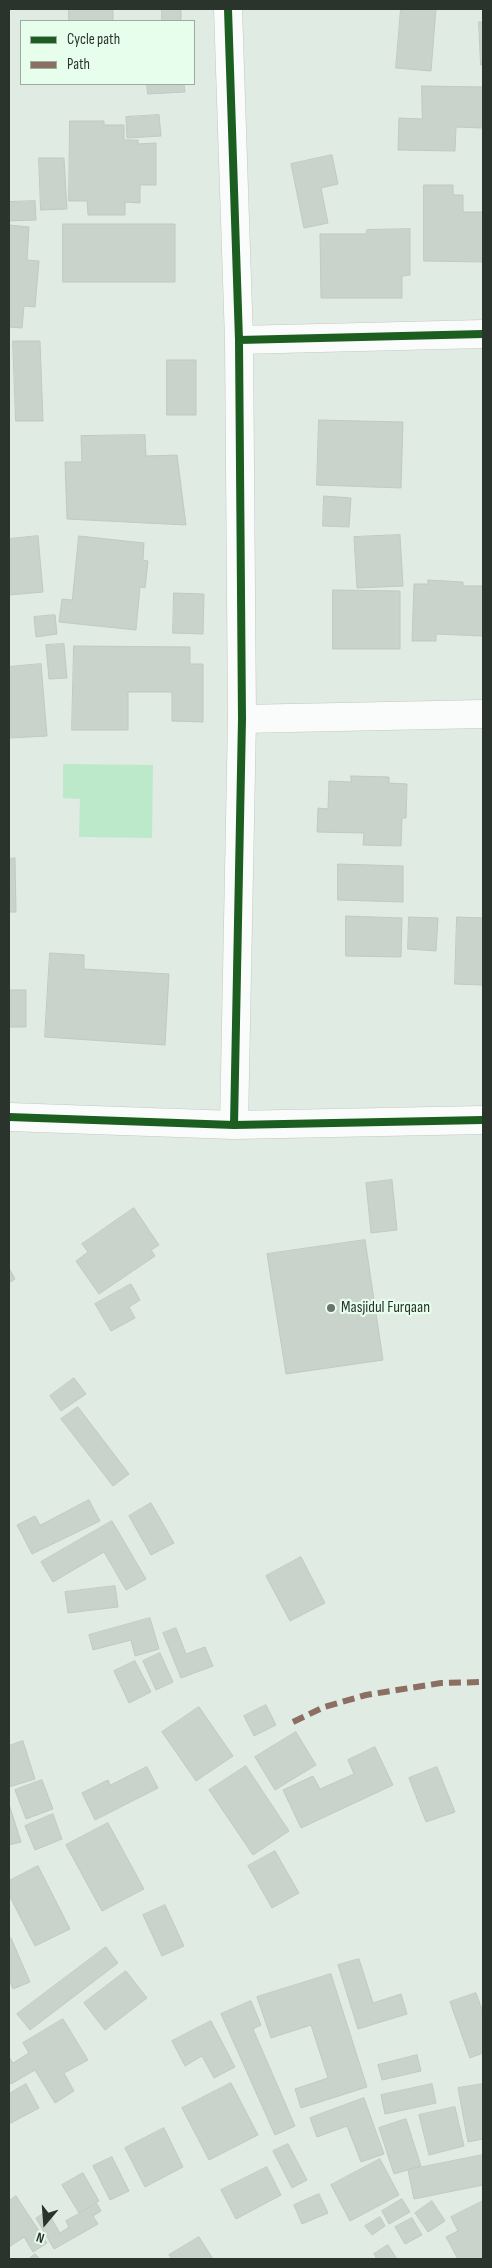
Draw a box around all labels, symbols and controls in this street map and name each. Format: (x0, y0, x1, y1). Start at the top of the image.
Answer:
legend (20, 20, 195, 85)
text: Cycle path (67, 30, 120, 49)
text: Path (67, 55, 90, 74)
place label: Masjidul Furqaan (341, 1298, 430, 1318)
marker: Masjidul Furqaan (325, 1302, 337, 1314)
north arrow (20, 2198, 70, 2248)
text: N (34, 2229, 46, 2247)

